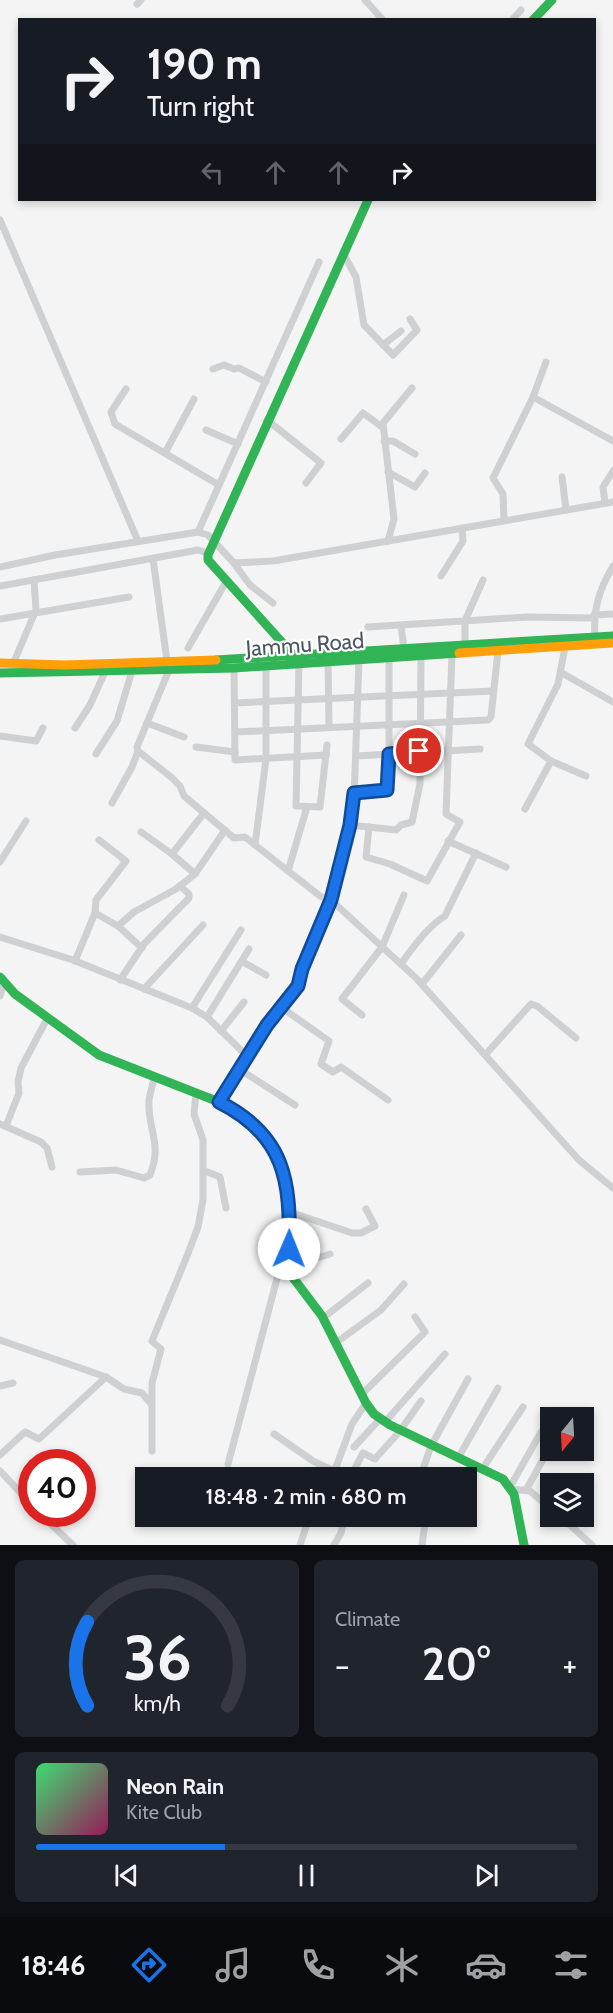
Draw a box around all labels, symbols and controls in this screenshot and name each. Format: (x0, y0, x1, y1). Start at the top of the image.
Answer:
text: 190 m (147, 38, 262, 90)
icon: right (48, 42, 126, 120)
text: Turn right (147, 90, 254, 123)
icon: left (196, 156, 229, 189)
icon: ahead (259, 156, 292, 189)
icon: ahead (322, 156, 355, 189)
icon: right (385, 156, 418, 189)
street label: Jammu Road (244, 627, 365, 662)
pin (393, 725, 444, 776)
icon: arrive (402, 734, 435, 767)
position arrow (257, 1217, 321, 1281)
north arrow (540, 1407, 594, 1461)
map controls (540, 1407, 594, 1527)
speed limit sign: 40 (18, 1449, 96, 1527)
button: layers (540, 1473, 594, 1527)
text: 18:48 · 2 min · 680 m (206, 1483, 406, 1510)
text: Climate (335, 1607, 400, 1631)
text: 36 (123, 1620, 191, 1696)
text: 20° (422, 1637, 490, 1691)
text: − (335, 1645, 350, 1685)
text: + (562, 1645, 577, 1685)
text: km/h (134, 1690, 180, 1716)
text: Neon Rain (126, 1773, 224, 1800)
text: Kite Club (126, 1800, 202, 1824)
icon: previous (110, 1859, 143, 1892)
icon: pause (290, 1859, 323, 1892)
icon: next (470, 1859, 503, 1892)
icon: directions (128, 1944, 170, 1986)
icon: music (212, 1944, 254, 1986)
icon: phone (297, 1944, 339, 1986)
icon: climate (381, 1944, 423, 1986)
icon: car (465, 1944, 507, 1986)
icon: filters (550, 1944, 592, 1986)
text: 18:46 (21, 1949, 85, 1982)

